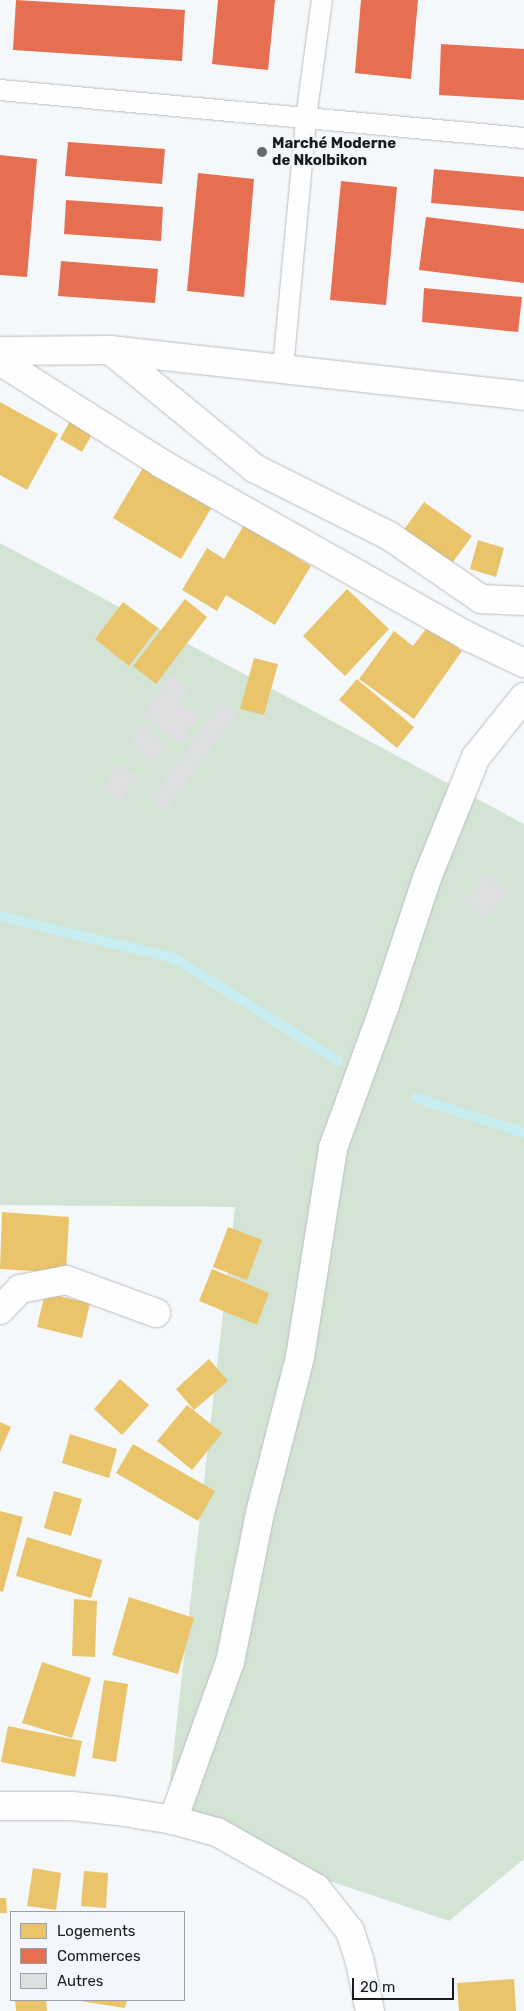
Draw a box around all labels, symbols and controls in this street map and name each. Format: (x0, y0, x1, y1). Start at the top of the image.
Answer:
place label: Marché Moderne de Nkolbikon (272, 134, 396, 169)
marker: Marché Moderne de Nkolbikon (256, 146, 268, 158)
legend (10, 1911, 185, 2001)
text: Logements (57, 1922, 135, 1940)
text: Commerces (57, 1947, 141, 1965)
scale bar (354, 1968, 456, 2000)
text: Autres (57, 1972, 103, 1990)
text: 20 m (360, 1978, 395, 1996)

